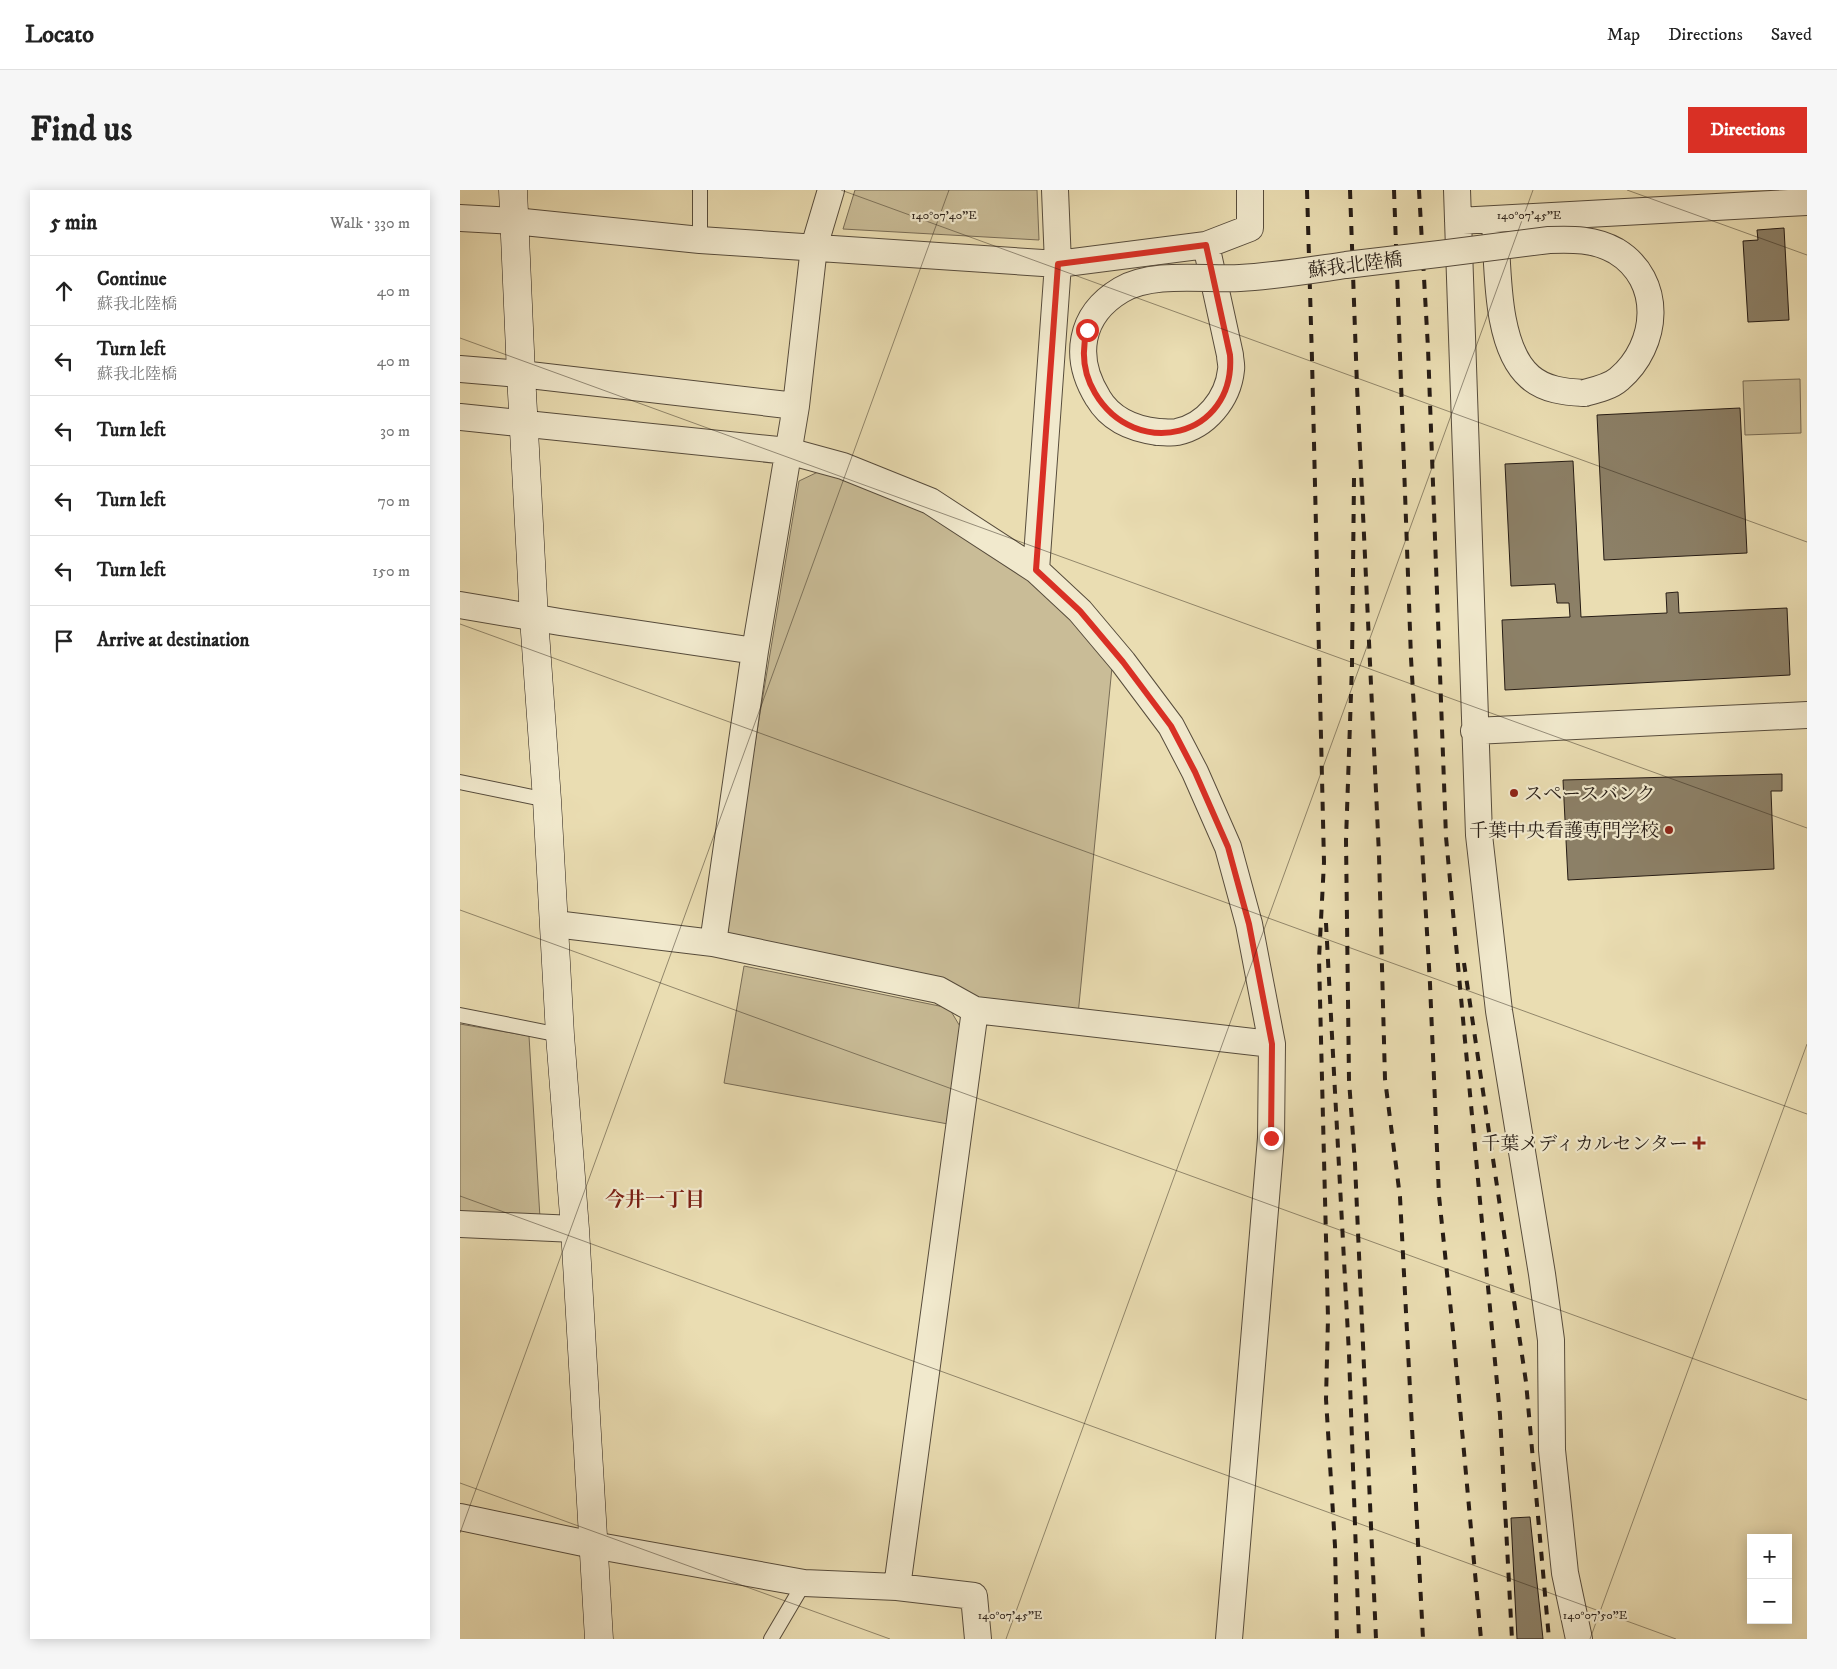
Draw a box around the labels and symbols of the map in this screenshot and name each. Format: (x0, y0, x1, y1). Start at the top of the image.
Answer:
text: 140°07'40"E (911, 208, 977, 223)
text: 140°07'45"E (1497, 208, 1562, 223)
street label: 蘇我北陸橋 (1307, 248, 1404, 283)
route start (1076, 319, 1099, 342)
place label: スペースバンク (1524, 783, 1656, 806)
marker: スペースバンク (1508, 787, 1520, 799)
place label: 千葉中央看護専門学校 (1469, 820, 1659, 843)
marker: 千葉中央看護専門学校 (1663, 824, 1675, 836)
route end (1260, 1127, 1283, 1150)
place label: 千葉メディカルセンター (1481, 1133, 1688, 1156)
marker: 千葉メディカルセンター (1692, 1136, 1706, 1150)
district label: 今井一丁目 (605, 1188, 705, 1213)
text: 140°07'45"E (978, 1608, 1043, 1623)
text: 140°07'50"E (1563, 1608, 1628, 1623)

